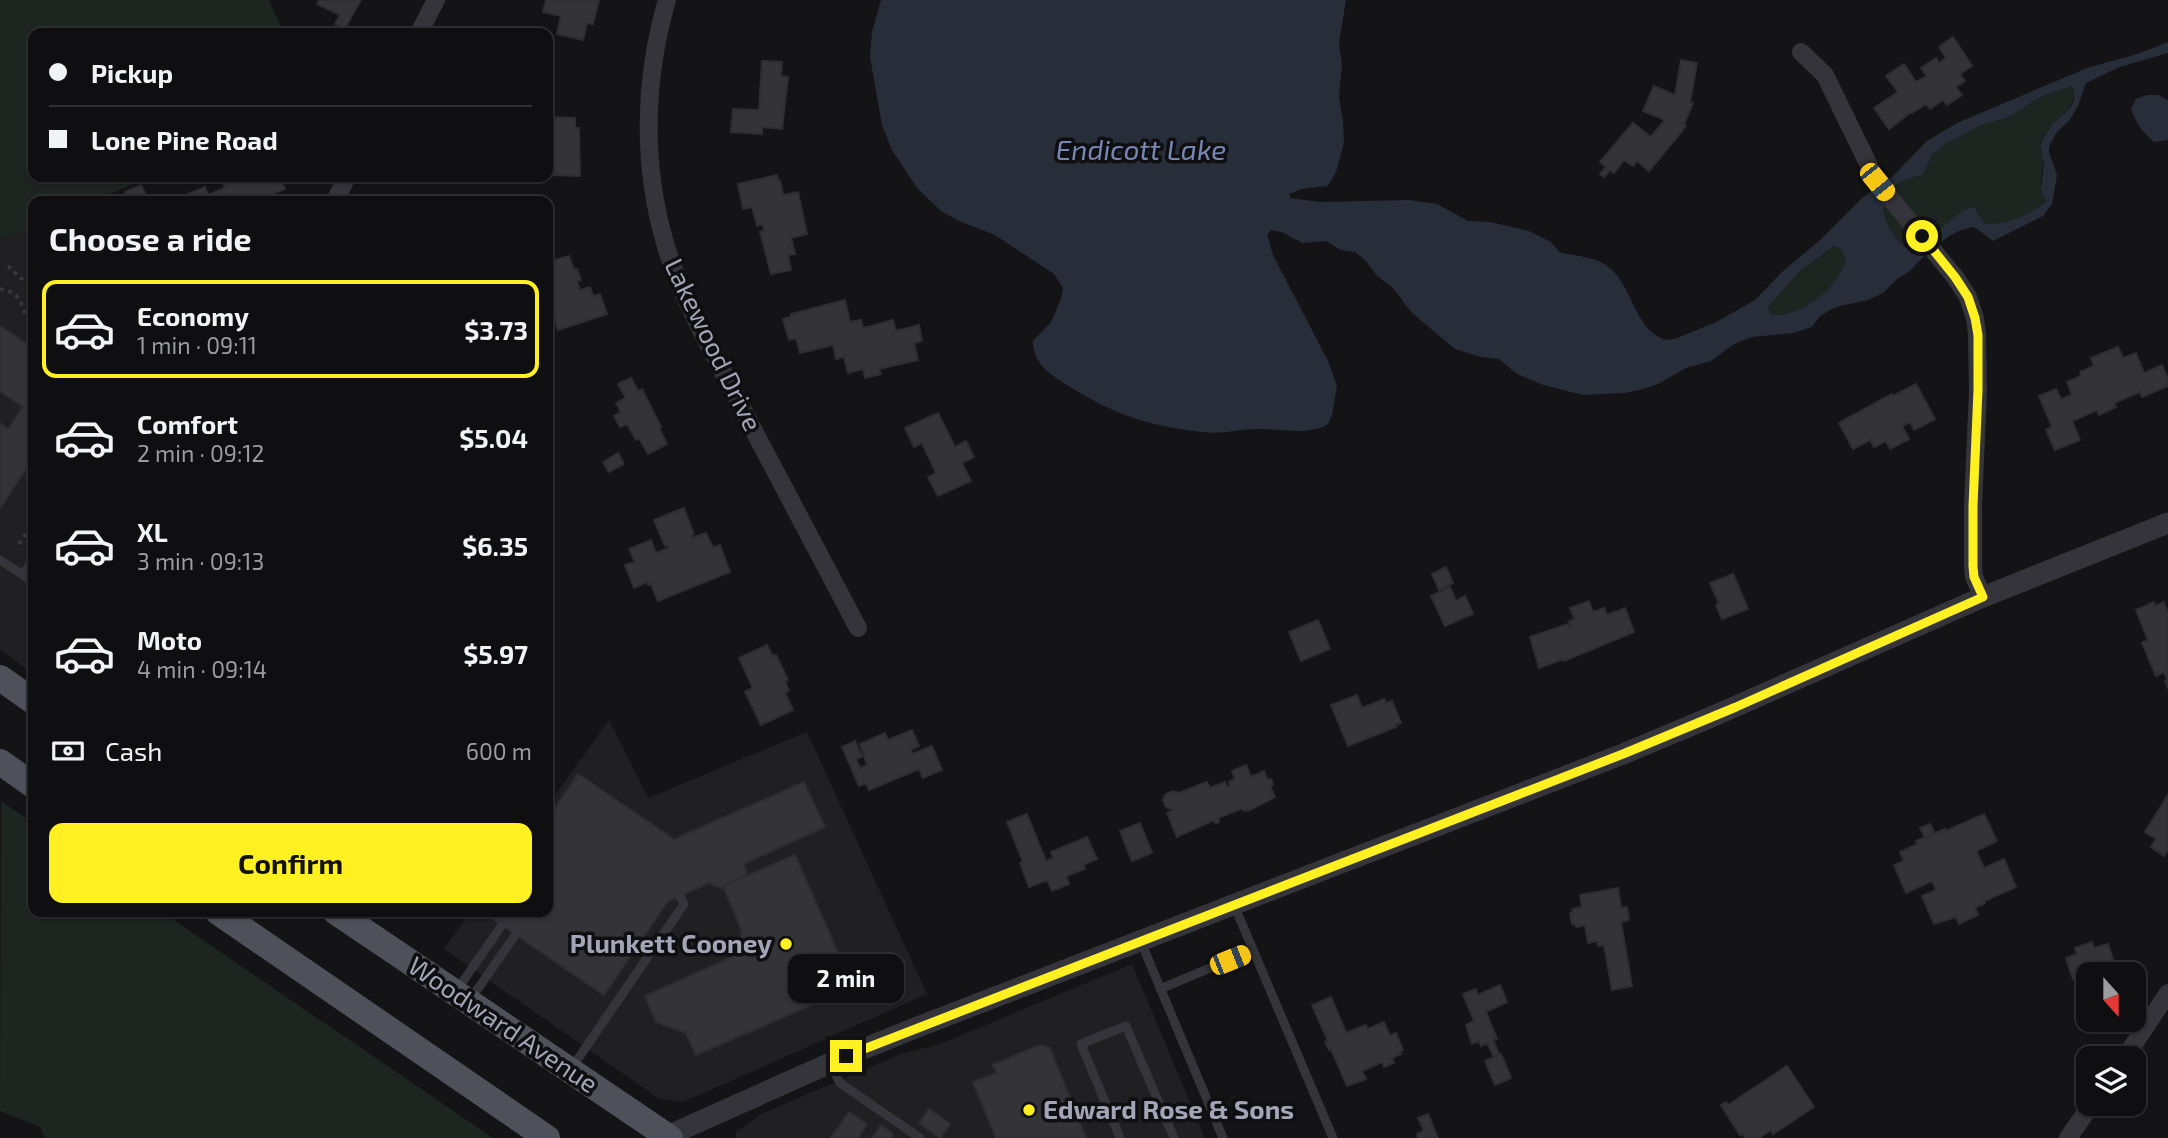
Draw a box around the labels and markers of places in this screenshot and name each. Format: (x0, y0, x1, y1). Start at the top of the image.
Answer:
place label: Plunkett Cooney (570, 927, 772, 959)
marker: Plunkett Cooney (778, 936, 794, 952)
place label: Edward Rose & Sons (1043, 1093, 1294, 1124)
marker: Edward Rose & Sons (1021, 1102, 1037, 1118)

